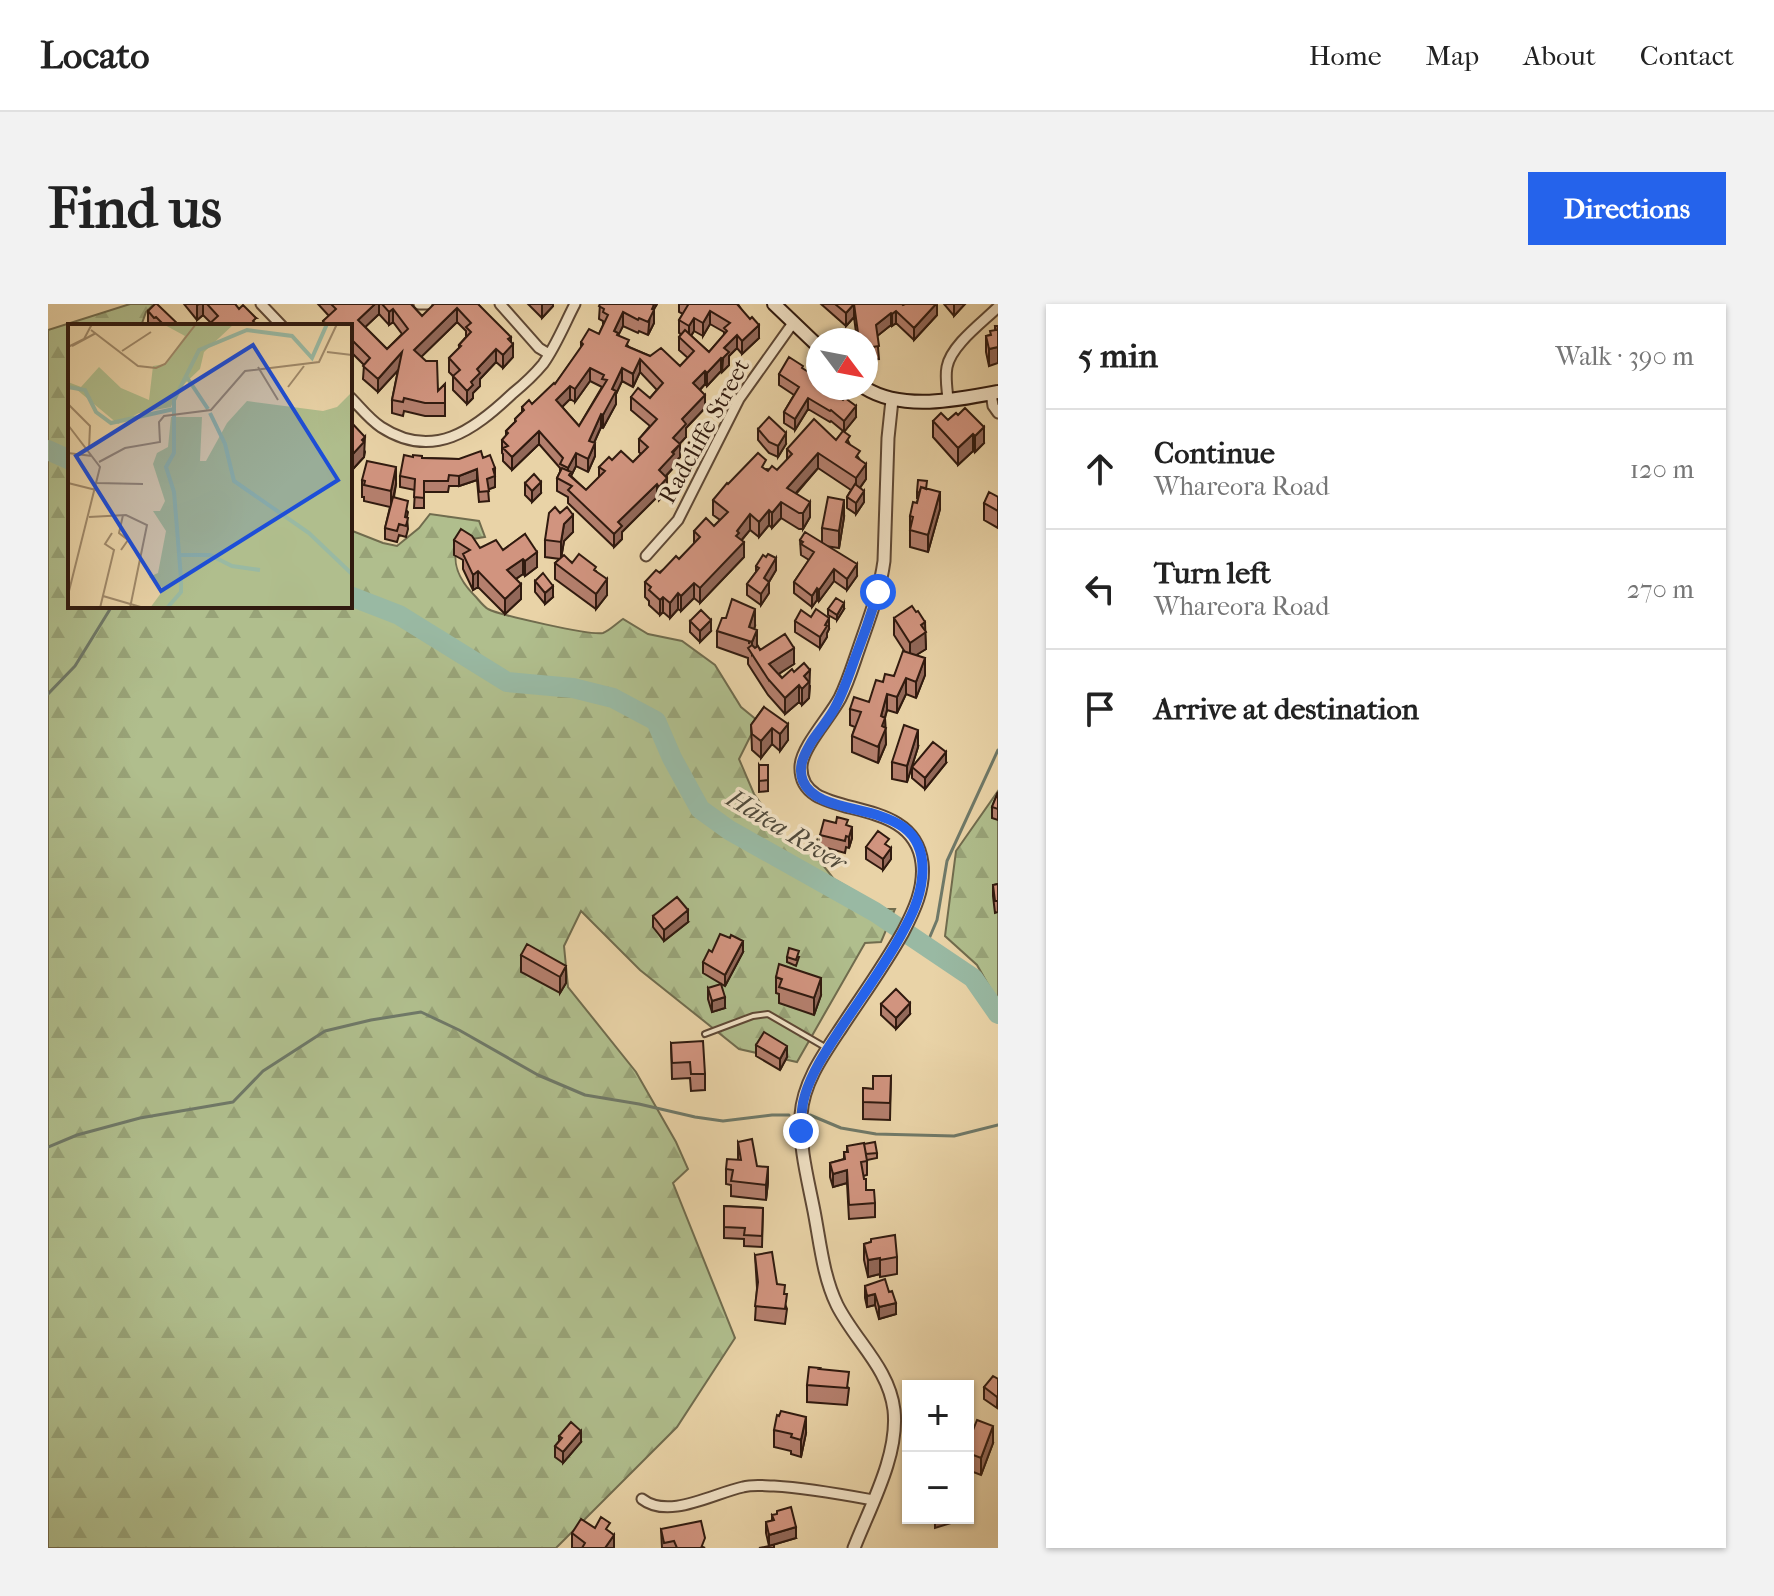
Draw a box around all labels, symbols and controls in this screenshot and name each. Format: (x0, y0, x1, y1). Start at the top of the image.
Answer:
text: Locato (40, 33, 150, 78)
text: Home (1309, 39, 1382, 72)
text: Map (1426, 39, 1479, 72)
text: About (1523, 39, 1596, 72)
text: Contact (1640, 39, 1734, 72)
button: Directions (1528, 172, 1726, 245)
text: Find us (48, 176, 222, 241)
inset map (68, 324, 352, 608)
north arrow (806, 328, 878, 400)
text: 5 min (1078, 336, 1158, 376)
text: Walk · 390 m (1555, 341, 1694, 372)
street label: Radcliffe Street (653, 354, 755, 508)
text: Continue (1154, 436, 1275, 471)
icon: ahead (1078, 447, 1122, 491)
text: 120 m (1630, 454, 1694, 485)
text: Whareora Road (1154, 471, 1329, 502)
text: Turn left (1154, 556, 1271, 591)
icon: left (1078, 567, 1122, 611)
route start (860, 574, 896, 610)
text: 270 m (1627, 574, 1694, 605)
text: Whareora Road (1154, 591, 1329, 622)
icon: arrive (1078, 687, 1122, 731)
text: Arrive at destination (1154, 692, 1419, 727)
water label: Hātea River (721, 782, 854, 879)
route end (783, 1113, 819, 1149)
map controls (902, 1380, 974, 1524)
button: + (902, 1380, 974, 1452)
button: − (902, 1452, 974, 1524)

